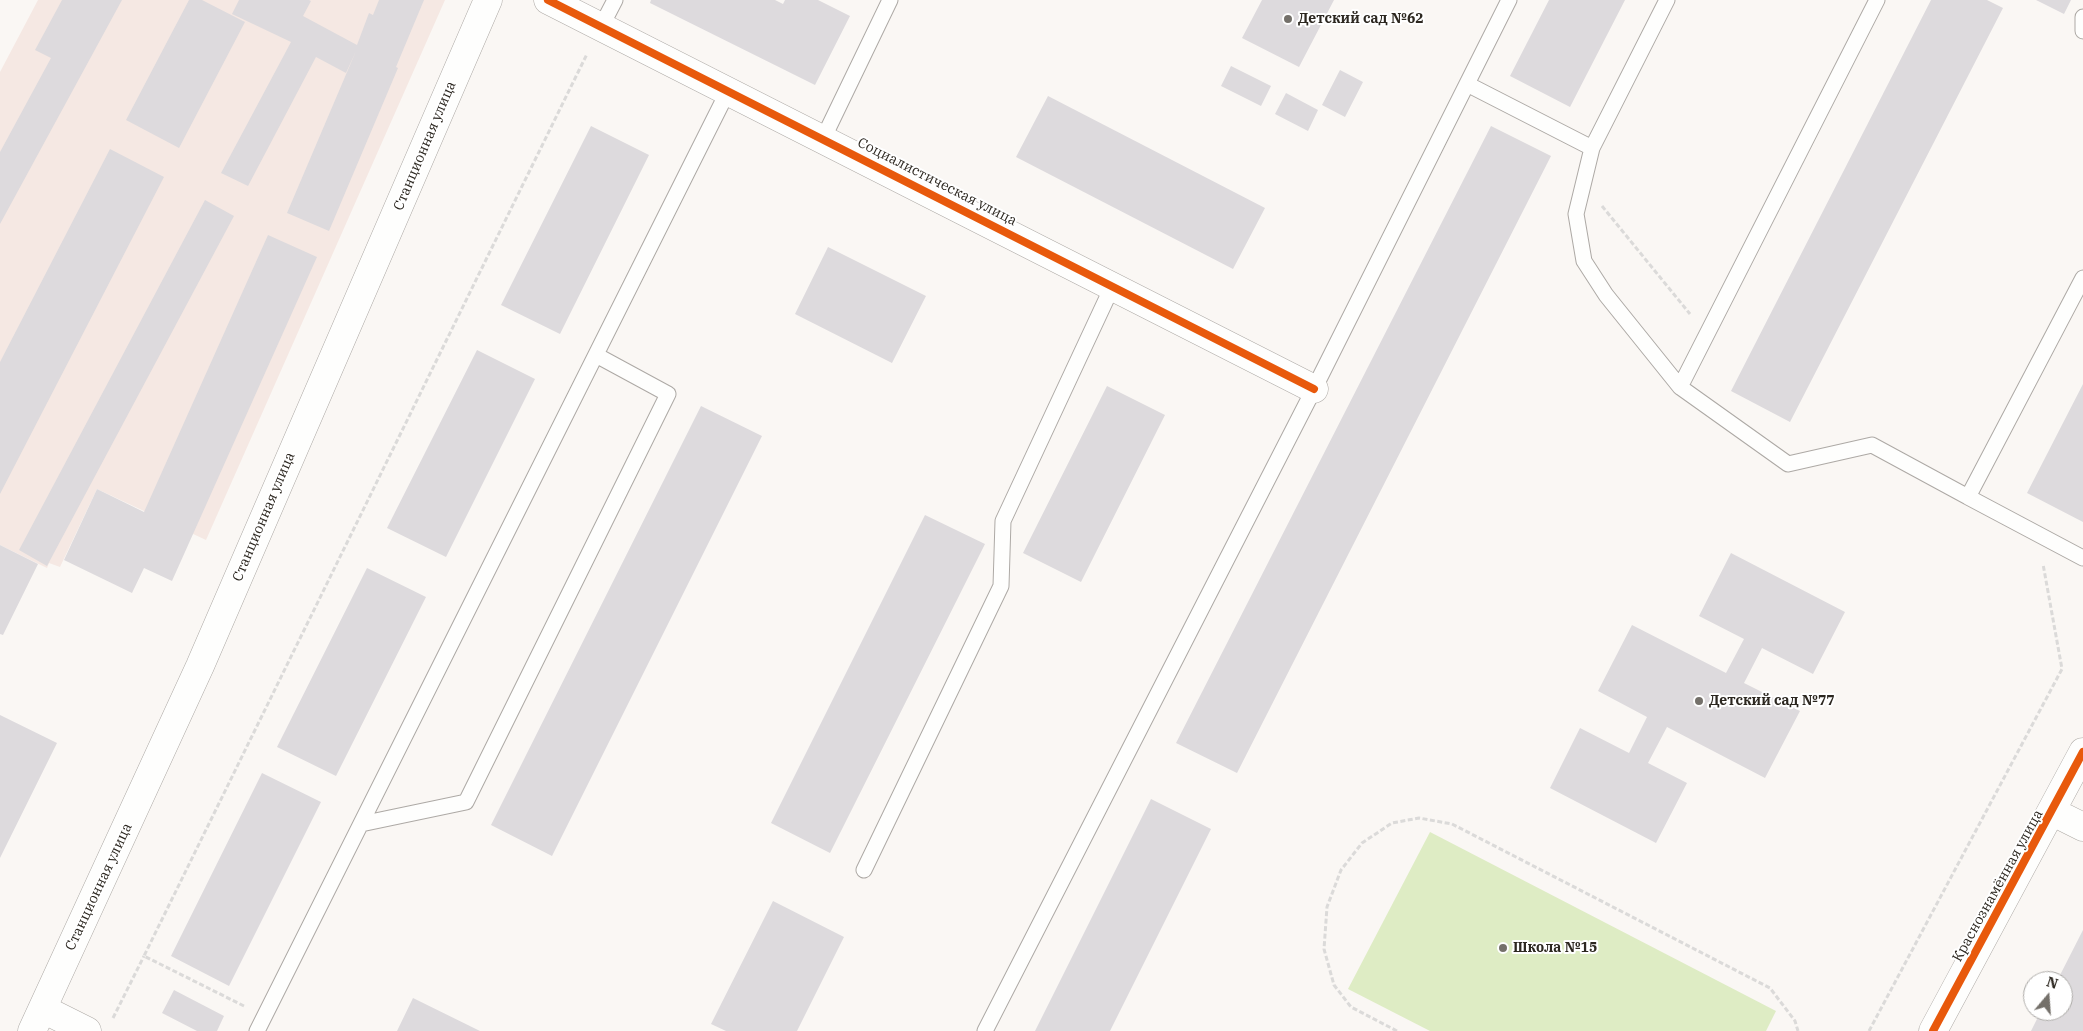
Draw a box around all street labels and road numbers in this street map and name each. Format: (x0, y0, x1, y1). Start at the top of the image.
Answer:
street label: Станционная улица (390, 79, 460, 213)
street label: Социалистическая улица (854, 134, 1020, 230)
street label: Станционная улица (229, 450, 299, 584)
street label: Краснознамённая улица (1949, 807, 2047, 965)
street label: Станционная улица (62, 821, 136, 953)

